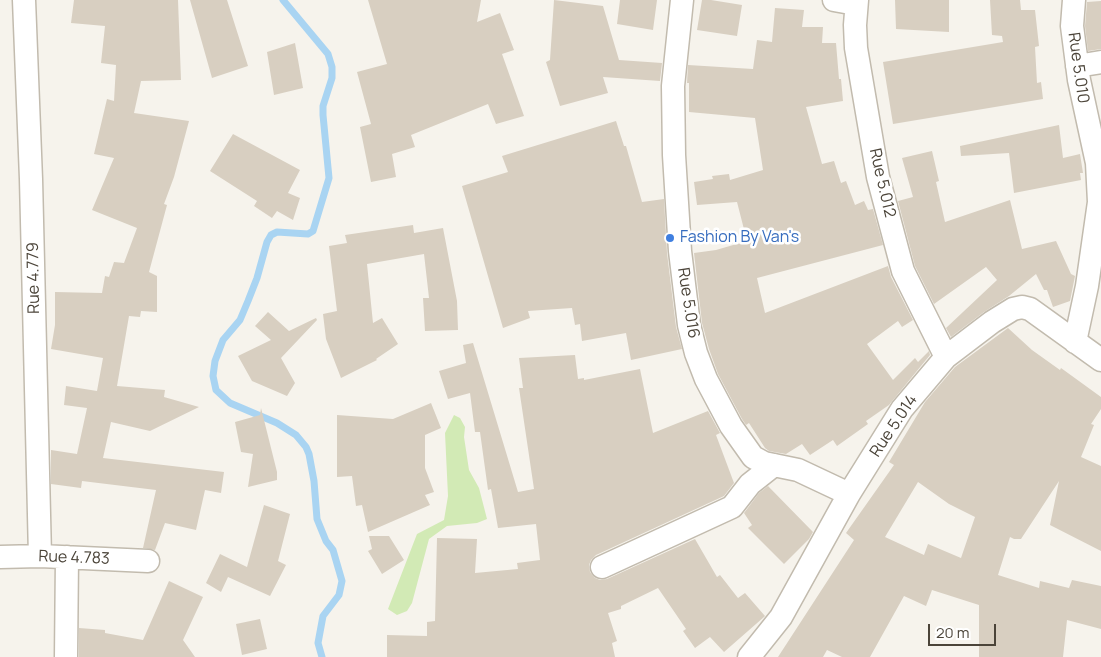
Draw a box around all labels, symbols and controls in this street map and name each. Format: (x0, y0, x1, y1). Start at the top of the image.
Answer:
street label: Rue 5.010 (1064, 31, 1092, 105)
street label: Rue 5.012 (865, 146, 899, 220)
place label: Fashion By Van's (680, 228, 799, 248)
marker: Fashion By Van's (664, 232, 676, 244)
street label: Rue 4.779 (24, 242, 44, 314)
street label: Rue 5.016 (673, 266, 703, 340)
street label: Rue 5.014 (866, 391, 922, 461)
street label: Rue 4.783 (38, 547, 110, 569)
scale bar (931, 614, 998, 646)
text: 20 m (936, 622, 969, 643)

